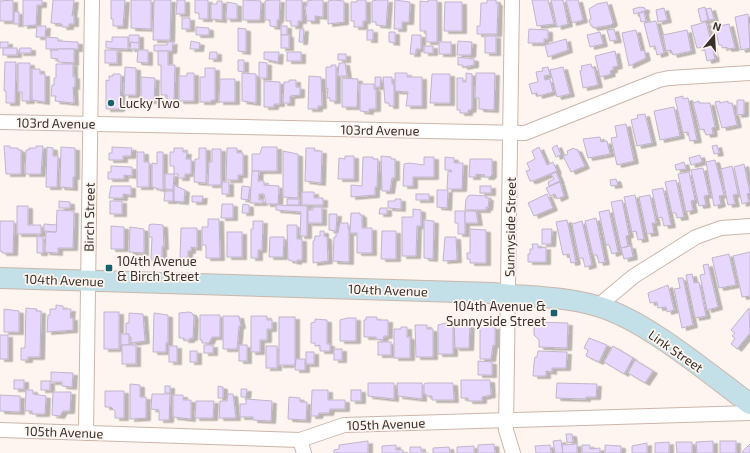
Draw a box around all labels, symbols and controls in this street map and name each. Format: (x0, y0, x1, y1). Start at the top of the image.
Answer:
north arrow (694, 16, 734, 56)
text: N (711, 19, 723, 33)
place label: Lucky Two (119, 95, 180, 111)
marker: Lucky Two (106, 98, 116, 108)
street label: 103rd Avenue (16, 114, 96, 132)
street label: 103rd Avenue (340, 121, 420, 139)
street label: Sunnyside Street (501, 177, 519, 277)
street label: Birch Street (80, 182, 98, 252)
place label: 104th Avenue & Birch Street (117, 253, 199, 284)
marker: 104th Avenue & Birch Street (104, 263, 114, 273)
street label: 104th Avenue (24, 271, 104, 289)
street label: 104th Avenue (348, 281, 428, 299)
place label: 104th Avenue & Sunnyside Street (446, 298, 546, 329)
marker: 104th Avenue & Sunnyside Street (549, 308, 559, 318)
street label: Link Street (646, 326, 706, 376)
street label: 105th Avenue (346, 415, 426, 433)
street label: 105th Avenue (24, 423, 104, 441)

